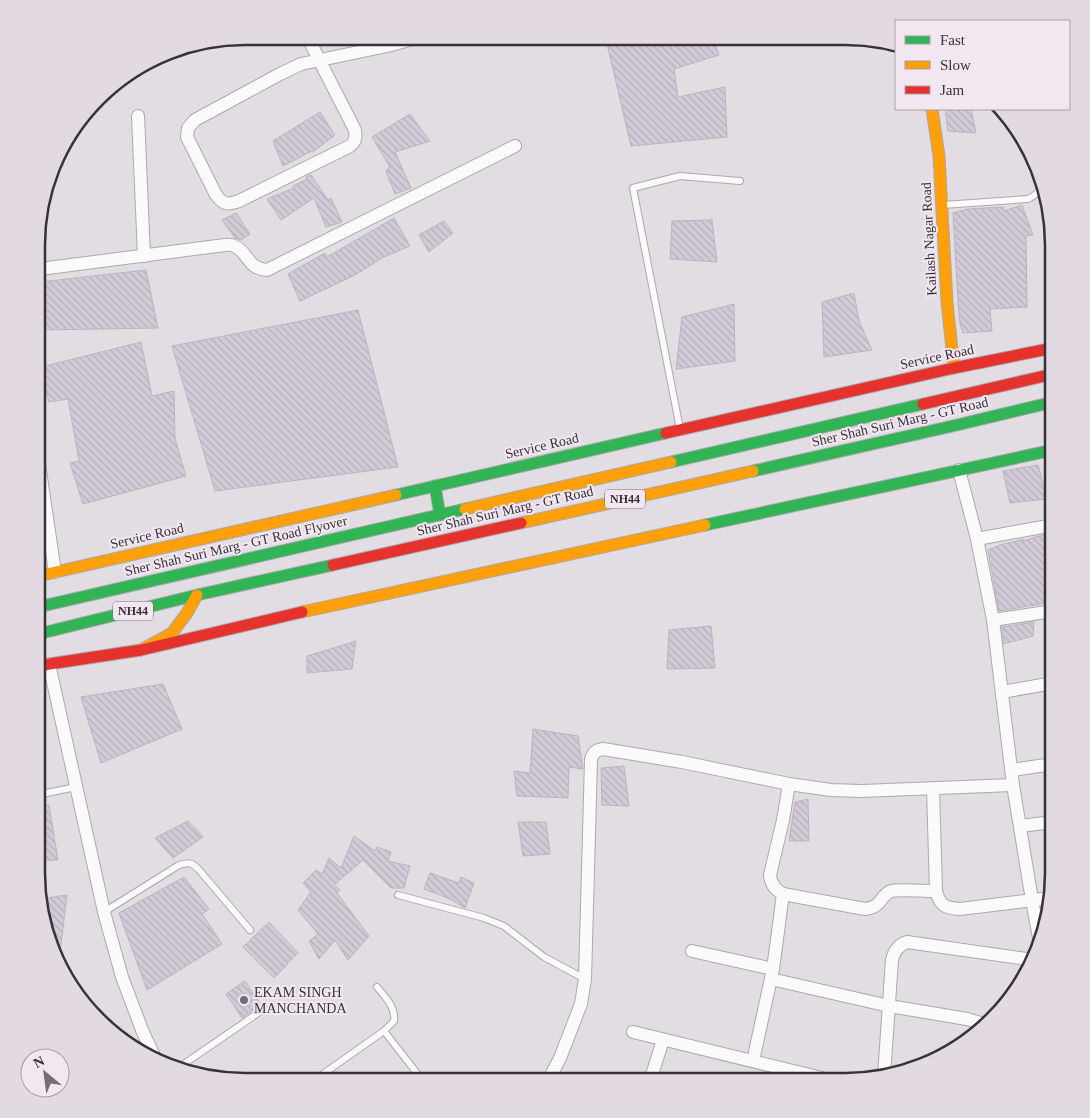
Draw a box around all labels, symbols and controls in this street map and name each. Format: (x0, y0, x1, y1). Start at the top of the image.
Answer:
legend (895, 20, 1070, 110)
text: Fast (940, 32, 966, 48)
text: Slow (940, 57, 971, 73)
text: Jam (940, 82, 964, 98)
street label: Kailash Nagar Road (919, 182, 939, 296)
street label: Service Road (899, 342, 975, 372)
street label: Sher Shah Suri Marg - GT Road (810, 394, 990, 450)
street label: Service Road (504, 430, 580, 462)
street label: Sher Shah Suri Marg - GT Road (415, 483, 595, 539)
road number: NH44 (605, 489, 645, 508)
street label: Sher Shah Suri Marg - GT Road Flyover (123, 513, 349, 579)
street label: Service Road (109, 520, 185, 552)
road number: NH44 (113, 602, 153, 620)
place label: EKAM SINGH MANCHANDA (254, 985, 347, 1016)
marker: EKAM SINGH MANCHANDA (238, 994, 250, 1006)
north arrow (20, 1048, 70, 1098)
text: N (31, 1053, 47, 1071)

